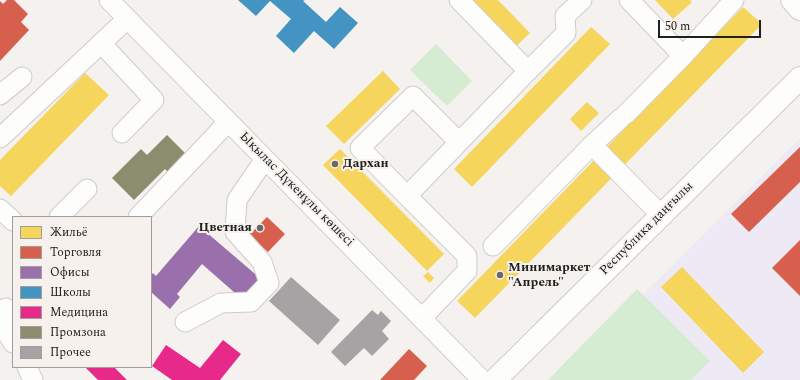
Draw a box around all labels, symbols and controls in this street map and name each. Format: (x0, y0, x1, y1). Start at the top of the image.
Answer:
scale bar (660, 12, 763, 38)
text: 50 m (665, 17, 690, 36)
street label: Ықылас Дүкенұлы көшесі (235, 129, 357, 251)
place label: Дархан (343, 156, 389, 172)
marker: Дархан (330, 159, 340, 169)
street label: Республика даңғылы (597, 179, 697, 279)
legend (12, 216, 152, 368)
place label: Цветная (199, 220, 252, 236)
text: Жильё (50, 223, 88, 242)
marker: Цветная (255, 223, 265, 233)
text: Торговля (50, 243, 101, 262)
place label: Минимаркет "Апрель" (508, 260, 590, 291)
text: Офисы (50, 263, 90, 282)
marker: Минимаркет "Апрель" (495, 270, 505, 280)
text: Школы (50, 283, 91, 302)
text: Медицина (50, 303, 108, 322)
text: Промзона (50, 323, 106, 342)
text: Прочее (50, 343, 91, 362)

